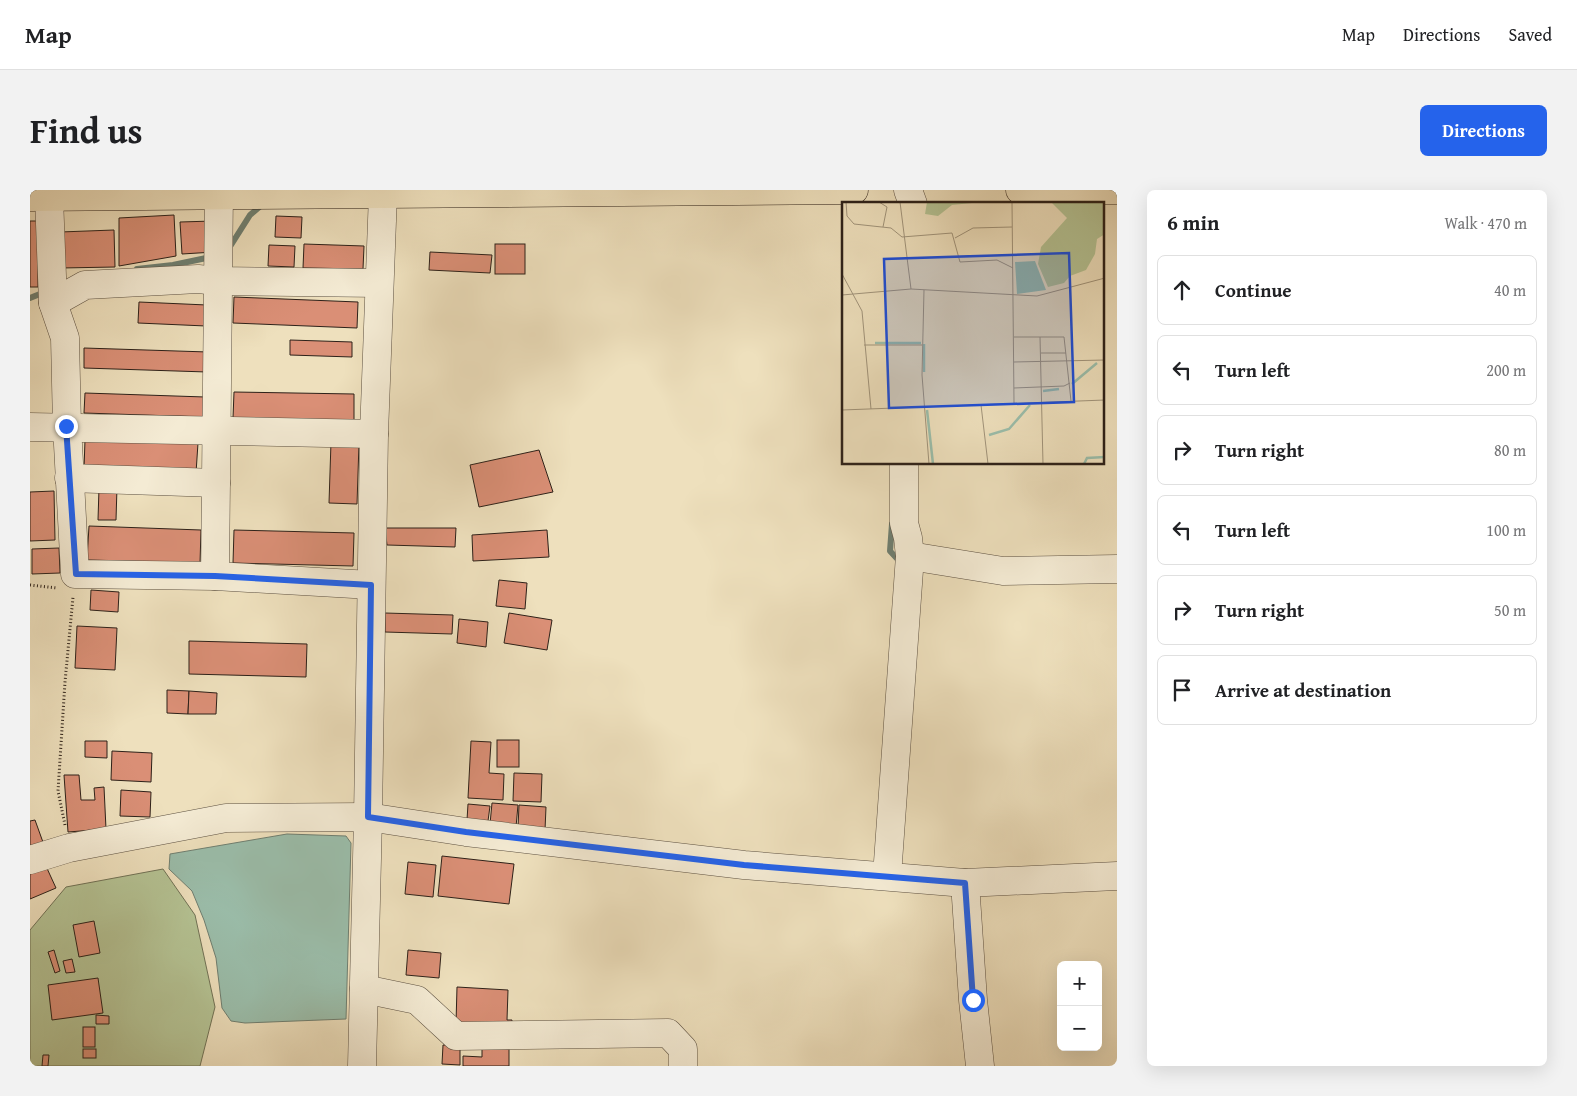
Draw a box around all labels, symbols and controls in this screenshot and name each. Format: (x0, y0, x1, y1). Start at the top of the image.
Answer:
text: Map (25, 17, 72, 52)
text: Map (1342, 21, 1375, 48)
text: Directions (1403, 21, 1480, 48)
text: Saved (1508, 21, 1552, 48)
text: Find us (30, 105, 143, 156)
button: Directions (1420, 105, 1547, 156)
inset map (842, 202, 1104, 465)
text: 6 min (1167, 207, 1219, 238)
text: Walk · 470 m (1444, 211, 1527, 235)
icon: ahead (1168, 276, 1196, 304)
text: Continue (1215, 276, 1292, 304)
text: 40 m (1494, 278, 1526, 302)
icon: left (1168, 356, 1196, 384)
text: Turn left (1215, 356, 1290, 384)
text: 200 m (1486, 358, 1526, 382)
route end (55, 415, 78, 438)
icon: right (1168, 436, 1196, 464)
text: Turn right (1215, 436, 1304, 464)
text: 80 m (1494, 438, 1526, 462)
icon: left (1168, 516, 1196, 544)
text: Turn left (1215, 516, 1290, 544)
text: 100 m (1486, 518, 1526, 542)
icon: right (1168, 596, 1196, 624)
text: Turn right (1215, 596, 1304, 624)
text: 50 m (1494, 598, 1526, 622)
icon: arrive (1168, 676, 1196, 704)
text: Arrive at destination (1215, 676, 1391, 704)
map controls (1057, 961, 1102, 1051)
button: + (1057, 961, 1102, 1006)
route start (962, 989, 985, 1012)
button: − (1057, 1006, 1102, 1051)

